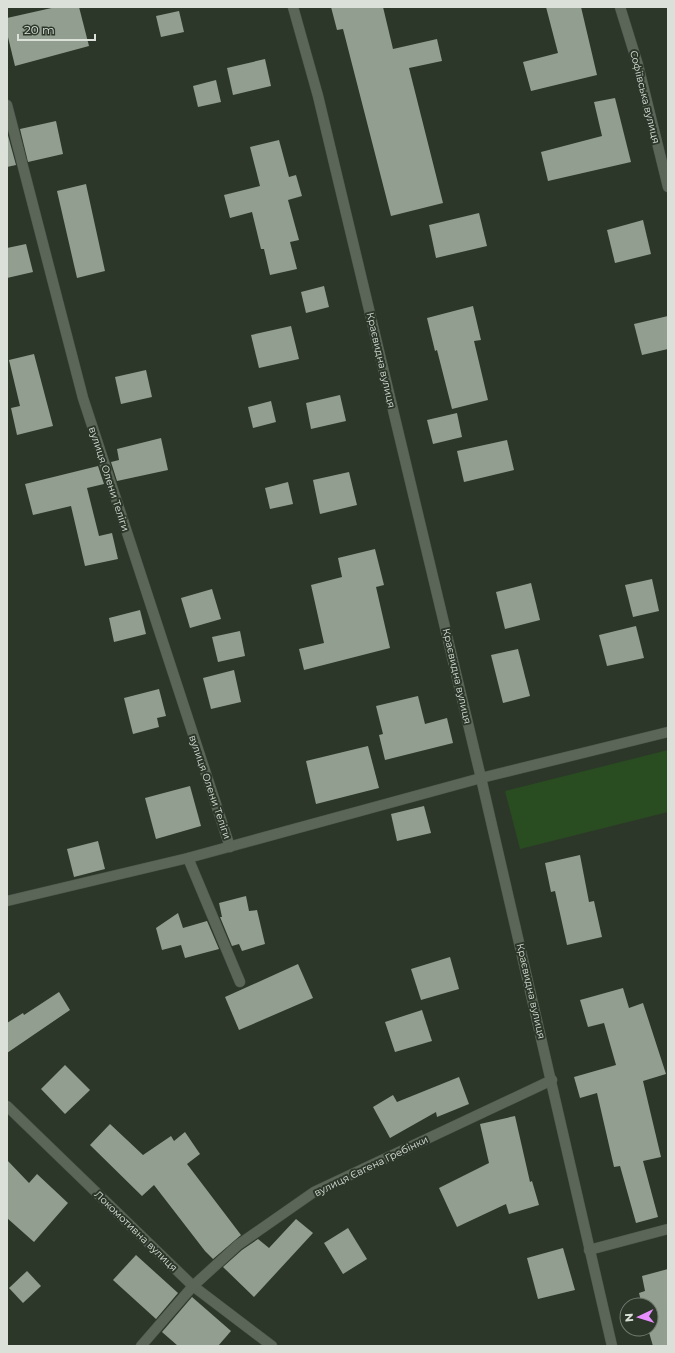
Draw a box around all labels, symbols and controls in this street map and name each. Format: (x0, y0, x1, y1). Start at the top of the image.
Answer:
scale bar (18, 16, 95, 42)
text: 20 m (24, 22, 55, 37)
street label: Софіївська вулиця (627, 49, 663, 145)
street label: Краєвидна вулиця (364, 311, 398, 409)
street label: вулиця Олени Теліги (86, 425, 132, 533)
street label: Краєвидна вулиця (440, 627, 474, 725)
street label: вулиця Олени Теліги (186, 733, 234, 841)
street label: Краєвидна вулиця (514, 942, 548, 1040)
street label: вулиця Євгена Гребінки (312, 1133, 430, 1199)
street label: Локомотивна вулиця (92, 1188, 180, 1274)
north arrow (619, 1297, 659, 1337)
text: N (622, 1313, 636, 1323)

